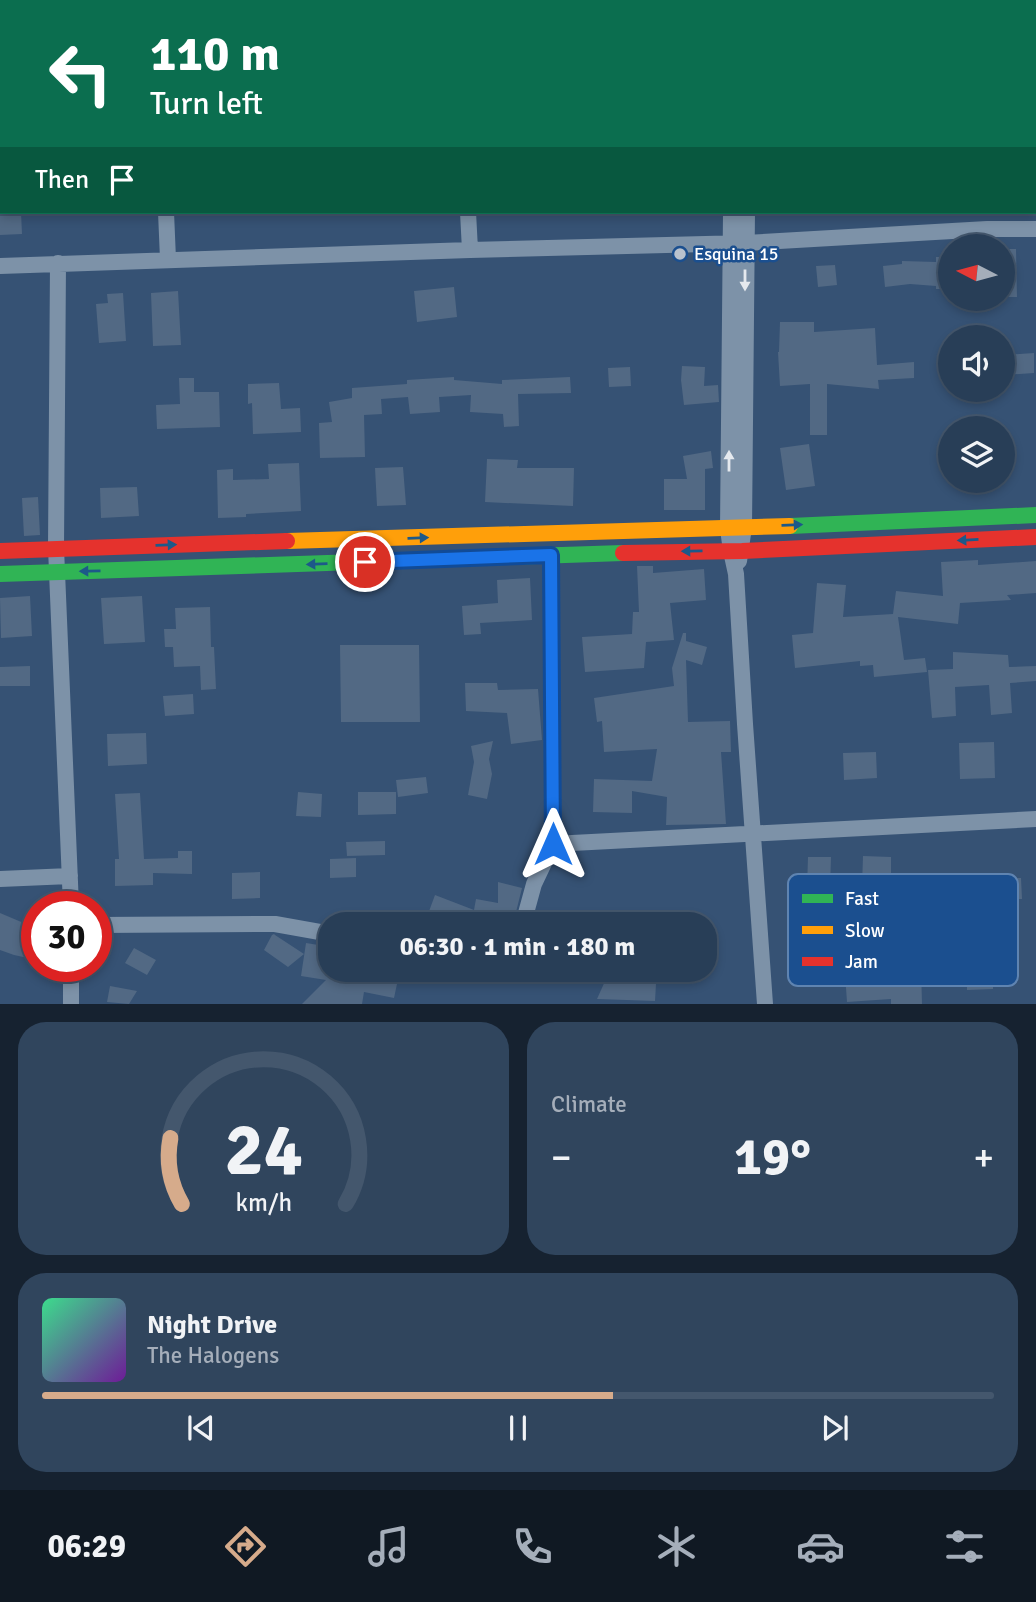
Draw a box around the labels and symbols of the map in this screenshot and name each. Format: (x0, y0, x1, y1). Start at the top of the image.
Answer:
north arrow (938, 234, 1015, 312)
place label: Esquina 15 (694, 243, 779, 265)
marker: Esquina 15 (672, 246, 688, 262)
one-way arrow (739, 269, 751, 291)
one-way arrow (723, 449, 735, 471)
one-way arrow (781, 520, 803, 531)
pin (335, 532, 395, 592)
one-way arrow (407, 532, 429, 544)
one-way arrow (957, 535, 979, 546)
one-way arrow (155, 539, 177, 551)
one-way arrow (680, 546, 702, 557)
one-way arrow (306, 558, 328, 569)
one-way arrow (79, 565, 101, 577)
position arrow (516, 807, 590, 881)
legend (788, 874, 1018, 986)
text: Fast (845, 887, 879, 911)
speed limit sign: 30 (21, 891, 112, 982)
text: Slow (845, 919, 885, 943)
text: Jam (845, 950, 878, 974)

